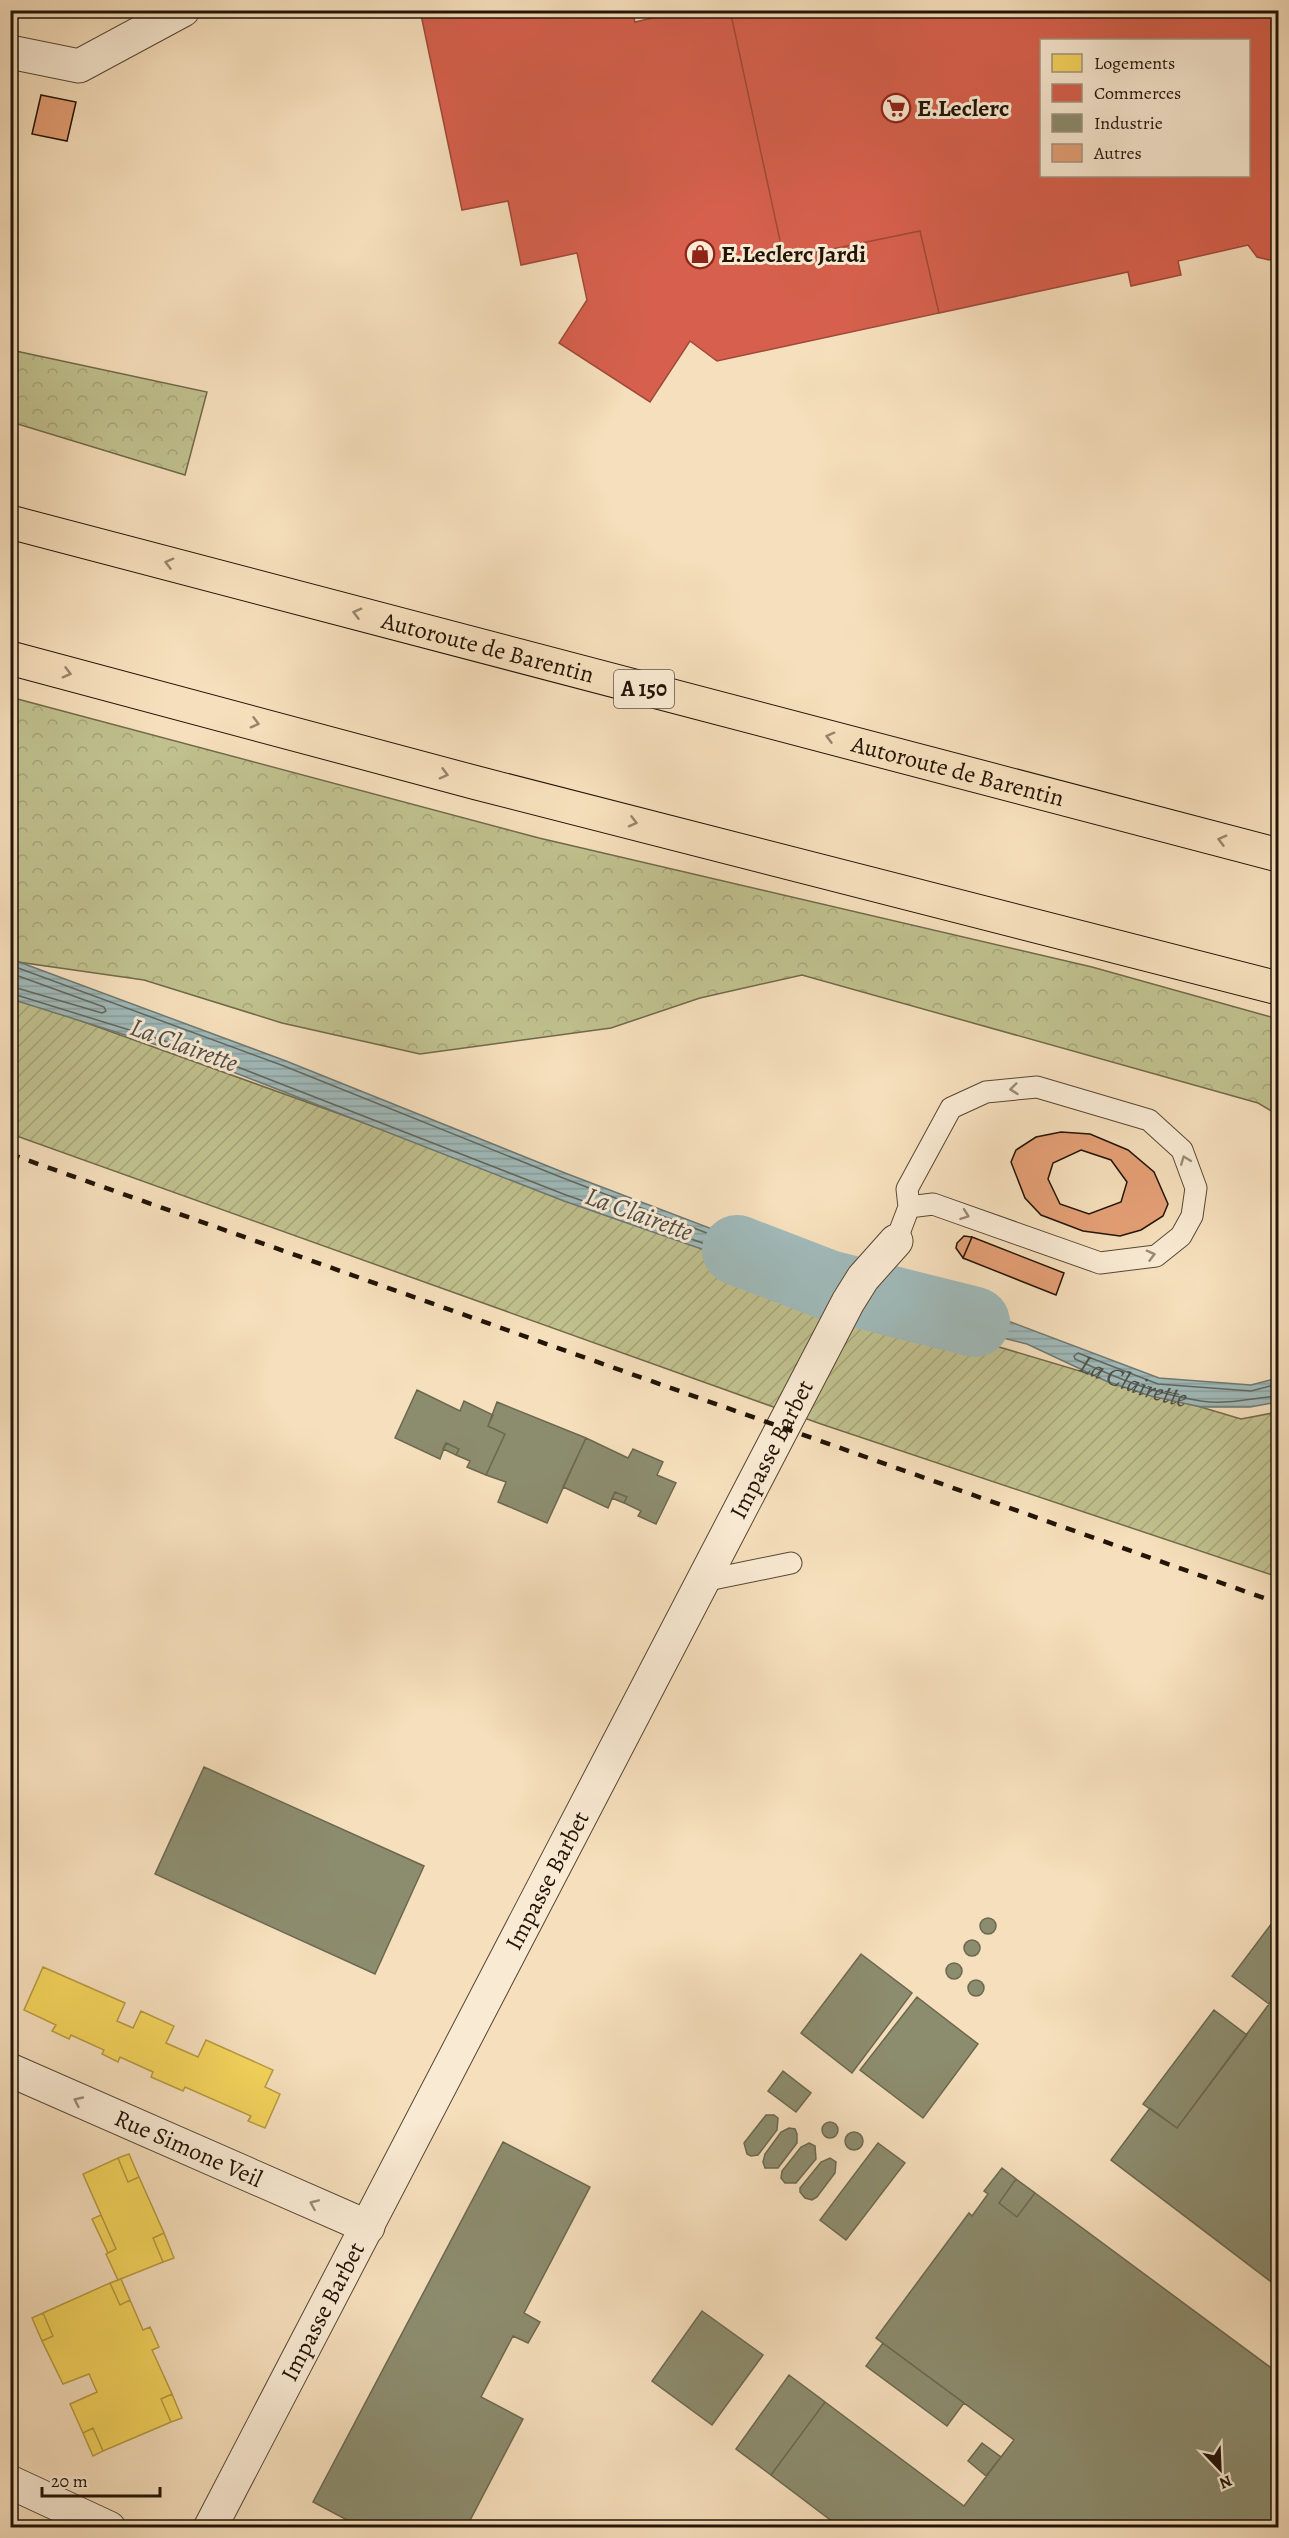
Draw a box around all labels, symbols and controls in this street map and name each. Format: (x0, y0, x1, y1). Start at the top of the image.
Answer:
legend (1040, 39, 1250, 177)
text: Logements (1094, 51, 1175, 75)
text: Commerces (1094, 81, 1181, 105)
supermarket icon: E.Leclerc (880, 92, 912, 124)
place label: E.Leclerc (917, 92, 1009, 124)
text: Industrie (1094, 111, 1163, 135)
text: Autres (1093, 141, 1142, 165)
shop icon: E.Leclerc Jardi (684, 238, 716, 270)
place label: E.Leclerc Jardi (721, 238, 866, 270)
one-way arrow (164, 558, 174, 571)
street label: Autoroute de Barentin (377, 604, 597, 691)
one-way arrow (352, 608, 363, 620)
one-way arrow (62, 665, 72, 678)
road number: A 150 (614, 670, 674, 708)
one-way arrow (250, 716, 260, 728)
street label: Autoroute de Barentin (847, 727, 1068, 814)
one-way arrow (825, 732, 835, 745)
one-way arrow (439, 766, 449, 779)
one-way arrow (627, 815, 637, 828)
one-way arrow (1217, 835, 1227, 848)
water label: La Clairette (125, 1009, 243, 1081)
one-way arrow (1010, 1082, 1019, 1095)
one-way arrow (1180, 1155, 1193, 1166)
water label: La Clairette (580, 1178, 698, 1250)
one-way arrow (959, 1208, 970, 1221)
one-way arrow (1145, 1250, 1155, 1262)
water label: La Clairette (1074, 1346, 1191, 1416)
street label: Impasse Barbet (722, 1374, 821, 1524)
street label: Impasse Barbet (498, 1805, 596, 1956)
one-way arrow (73, 2096, 84, 2108)
street label: Rue Simone Veil (110, 2102, 268, 2195)
one-way arrow (310, 2199, 321, 2211)
street label: Impasse Barbet (273, 2236, 372, 2387)
north arrow (1190, 2439, 1250, 2499)
scale bar (42, 2460, 160, 2498)
text: 20 m (51, 2469, 88, 2493)
text: N (1215, 2469, 1235, 2494)

